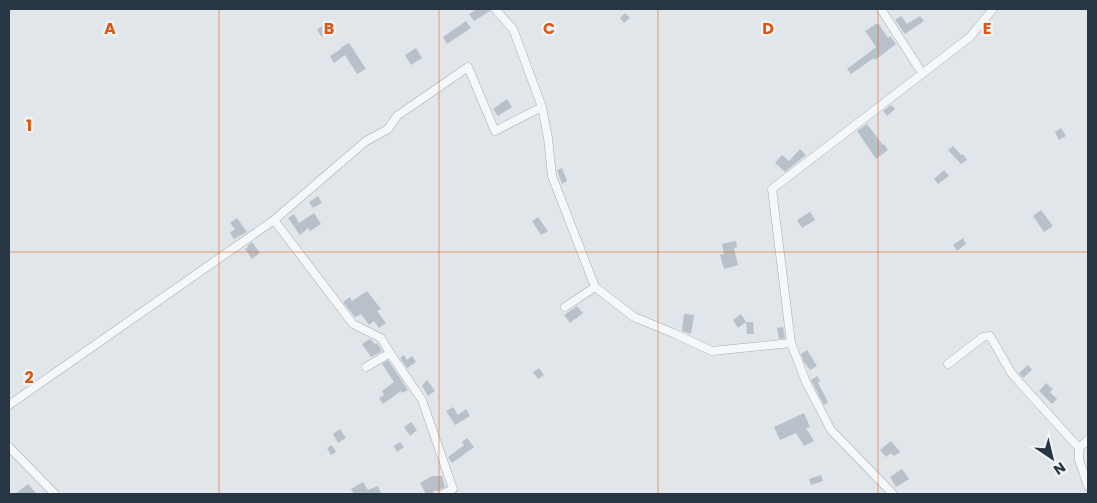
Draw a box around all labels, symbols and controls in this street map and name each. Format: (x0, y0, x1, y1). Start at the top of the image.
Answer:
text: A (104, 17, 116, 40)
text: B (324, 17, 334, 40)
text: C (543, 17, 555, 40)
text: D (762, 17, 774, 40)
text: E (983, 17, 991, 40)
text: 1 (26, 114, 32, 137)
text: 2 (24, 366, 34, 389)
north arrow (1027, 433, 1077, 483)
text: N (1049, 457, 1070, 480)

